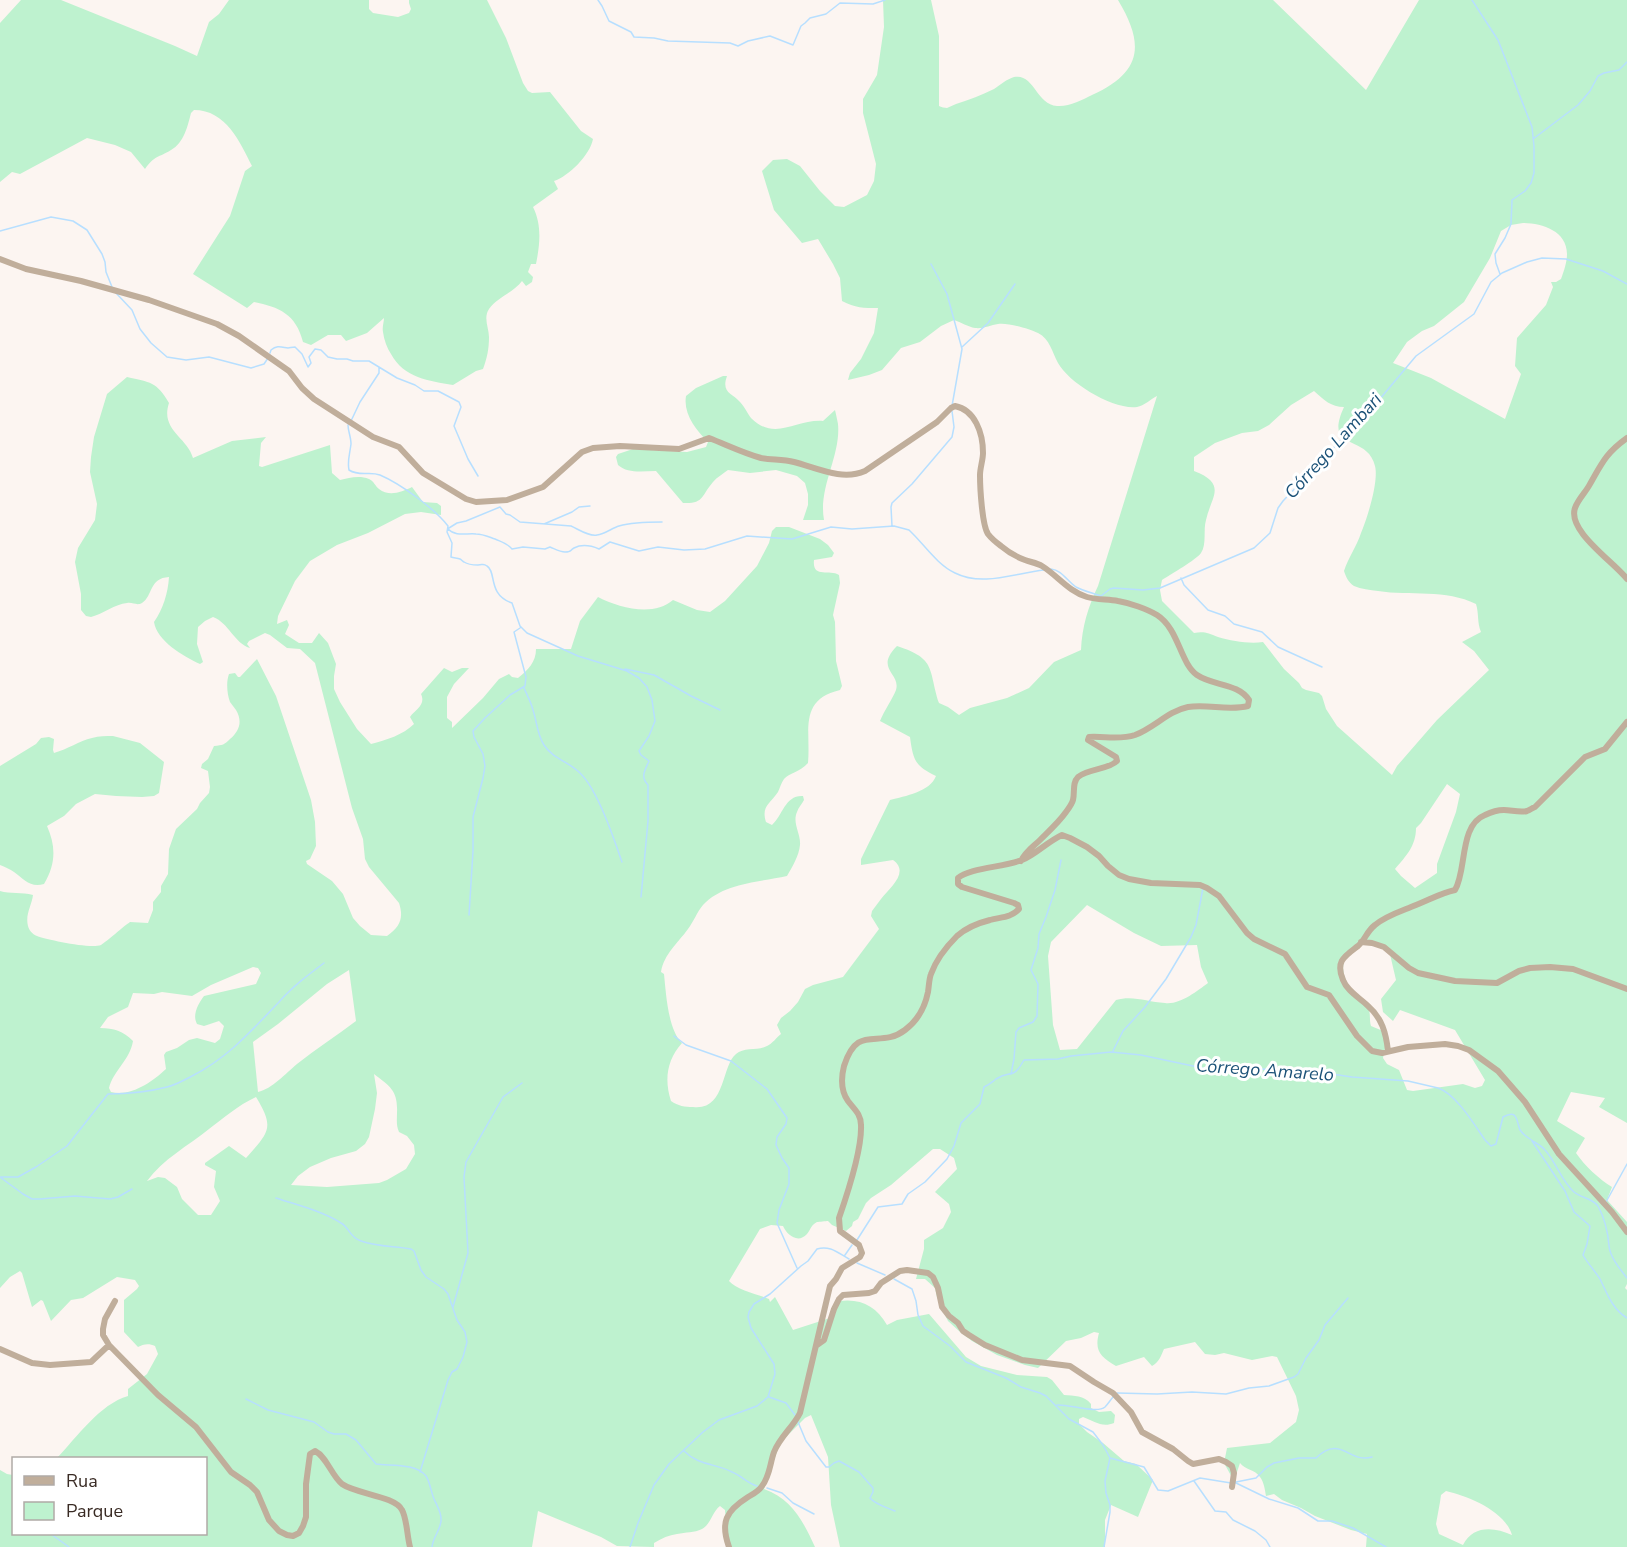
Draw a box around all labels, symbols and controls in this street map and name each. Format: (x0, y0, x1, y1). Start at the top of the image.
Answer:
water label: Córrego Lambari (1279, 387, 1387, 504)
water label: Córrego Amarelo (1195, 1053, 1335, 1087)
legend (12, 1457, 207, 1535)
text: Rua (66, 1469, 98, 1493)
text: Parque (66, 1499, 123, 1523)

